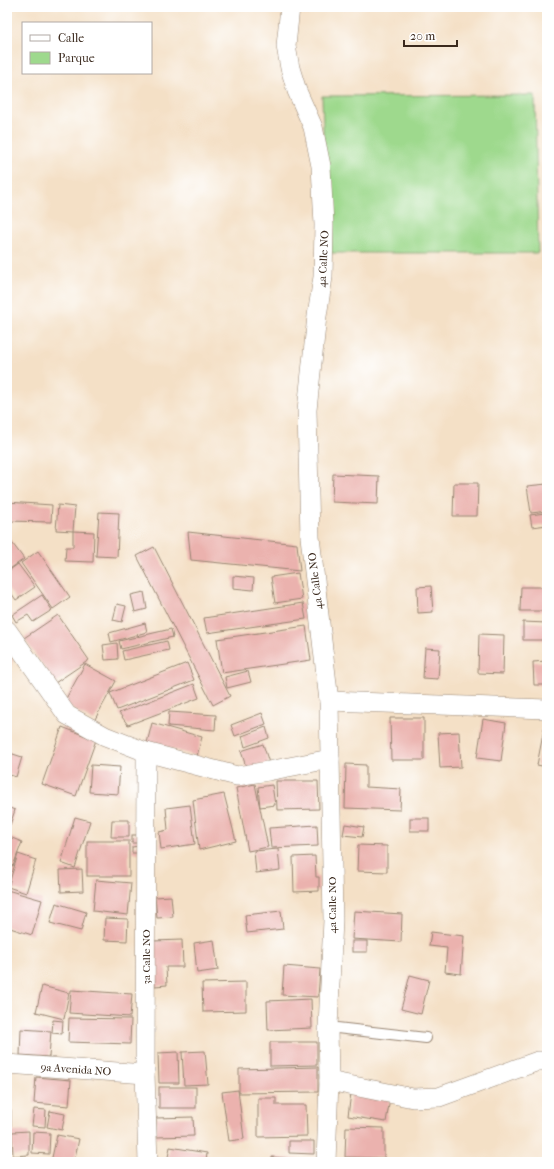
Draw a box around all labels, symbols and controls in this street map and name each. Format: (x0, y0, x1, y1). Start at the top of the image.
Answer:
legend (22, 22, 152, 74)
scale bar (404, 22, 457, 48)
text: 20 m (410, 29, 435, 43)
text: Calle (58, 31, 84, 45)
text: Parque (58, 51, 95, 65)
street label: 4a Calle NO (316, 230, 332, 288)
street label: 4a Calle NO (306, 551, 325, 610)
street label: 4a Calle NO (326, 876, 339, 934)
street label: 3a Calle NO (140, 929, 153, 985)
street label: 9a Avenida NO (40, 1061, 112, 1078)

